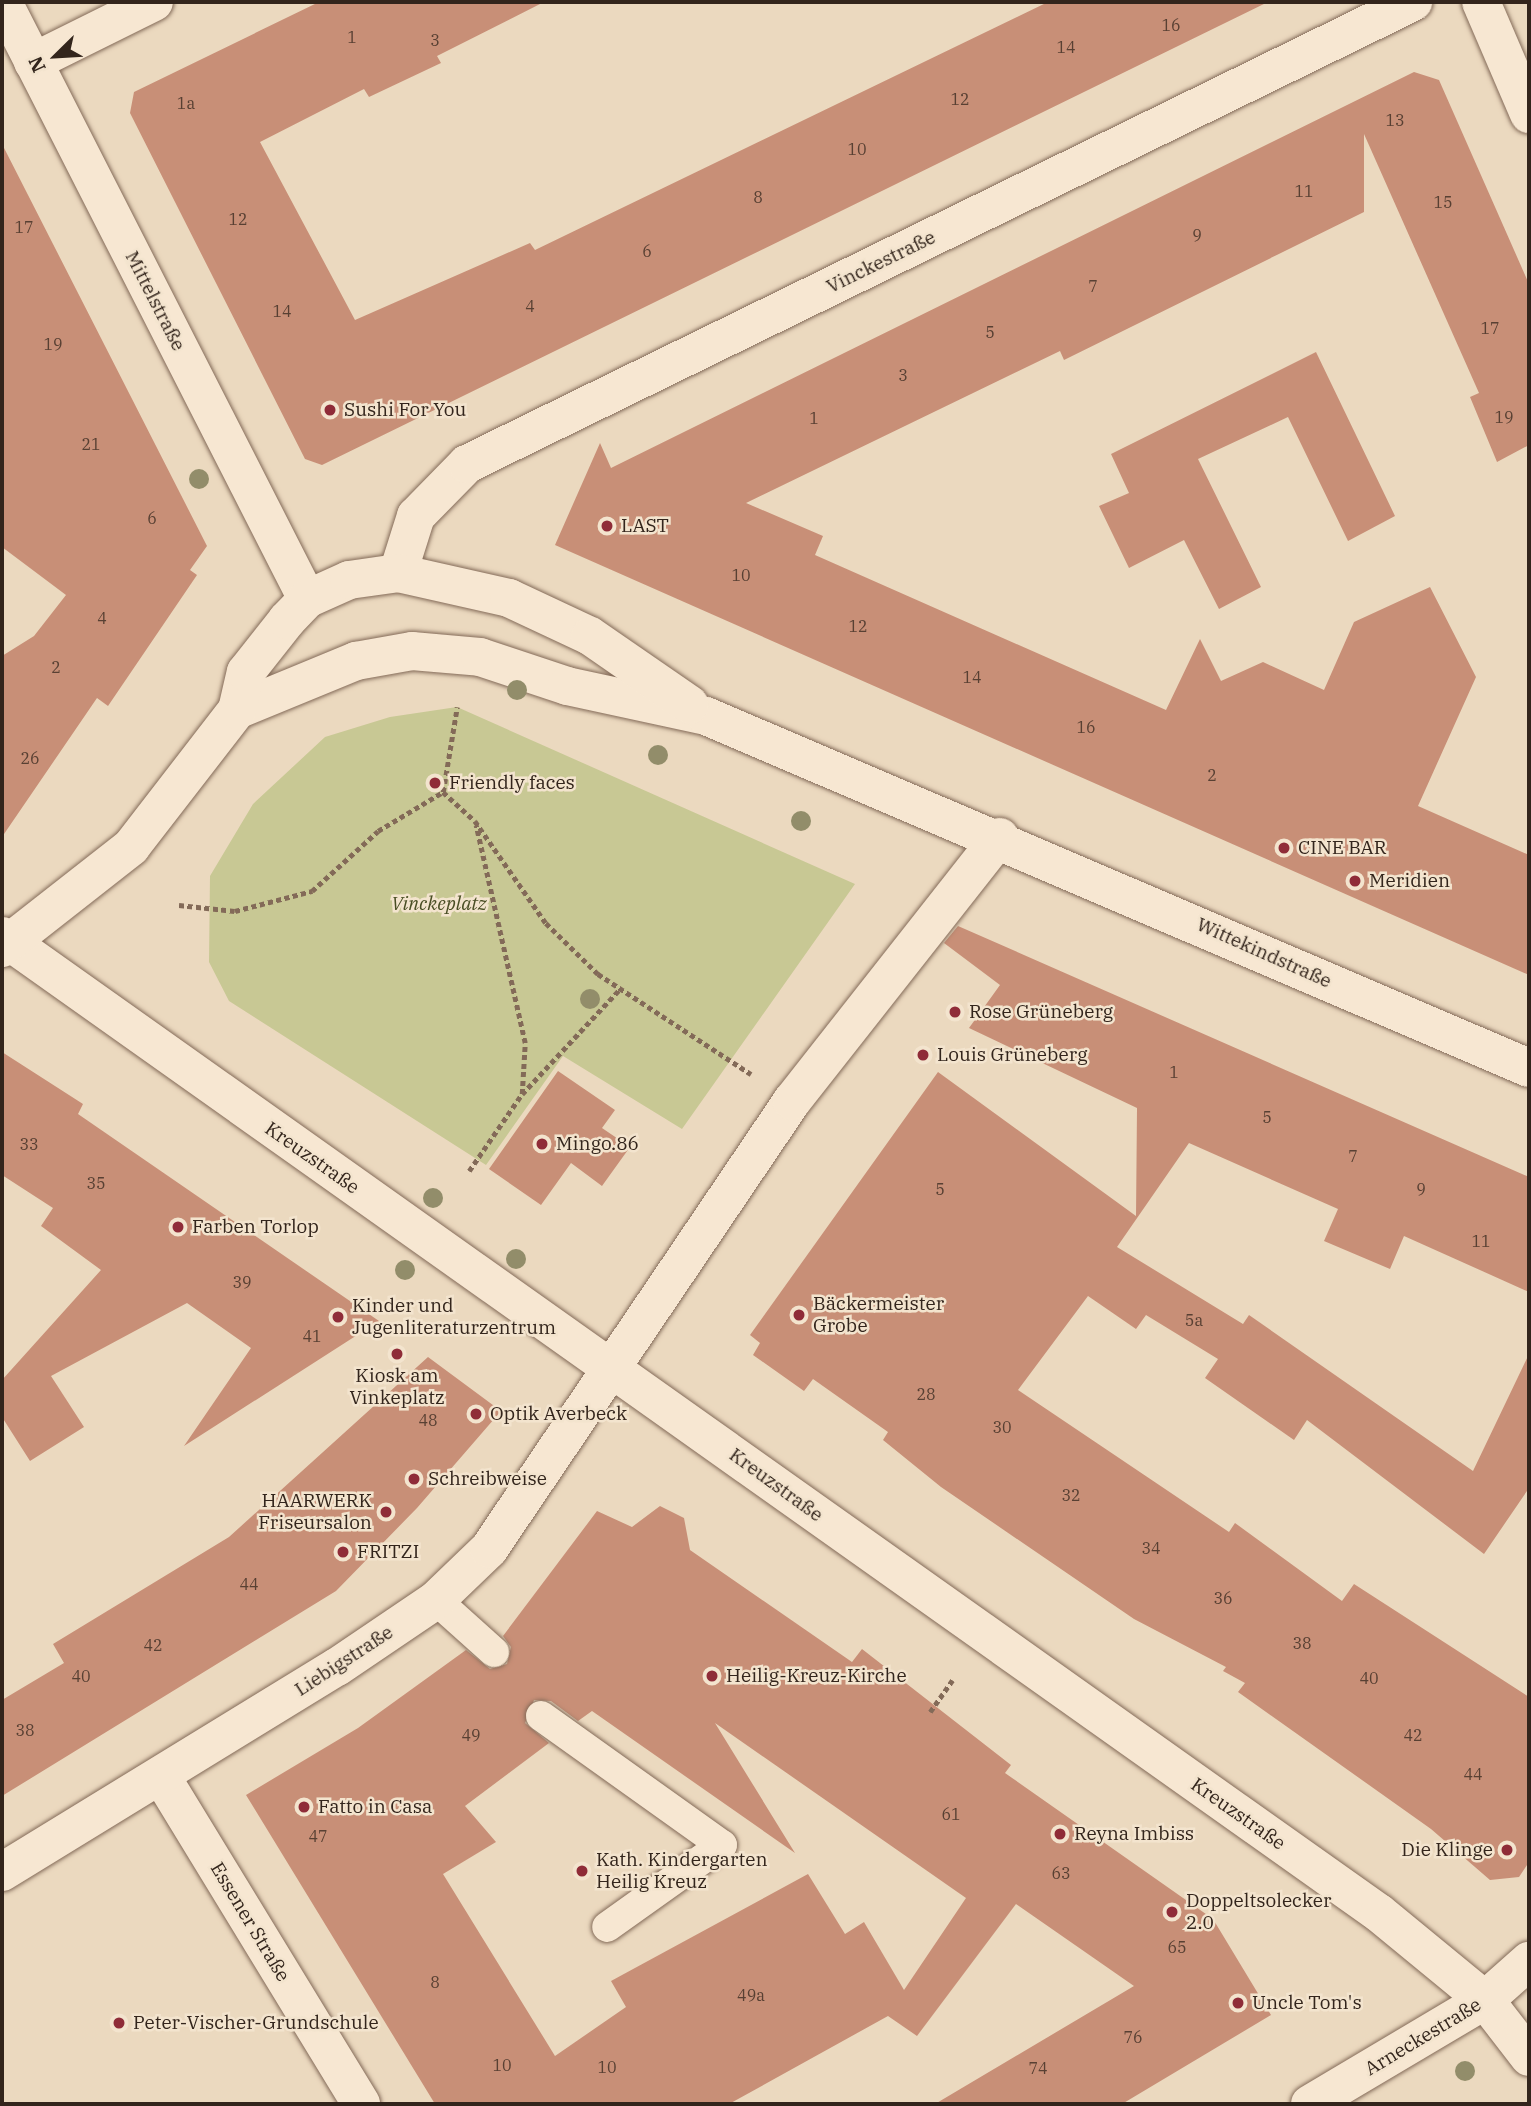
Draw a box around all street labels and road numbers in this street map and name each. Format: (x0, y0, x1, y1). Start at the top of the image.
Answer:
street label: Vinckestraße (823, 226, 939, 298)
street label: Mittelstraße (120, 247, 190, 355)
street label: Wittekindstraße (1193, 913, 1335, 993)
street label: Kreuzstraße (260, 1117, 364, 1199)
street label: Kreuzstraße (725, 1443, 827, 1527)
street label: Liebigstraße (291, 1621, 397, 1701)
street label: Kreuzstraße (1186, 1773, 1290, 1855)
street label: Essener Straße (205, 1858, 295, 1986)
street label: Arneckestraße (1361, 1993, 1485, 2081)

